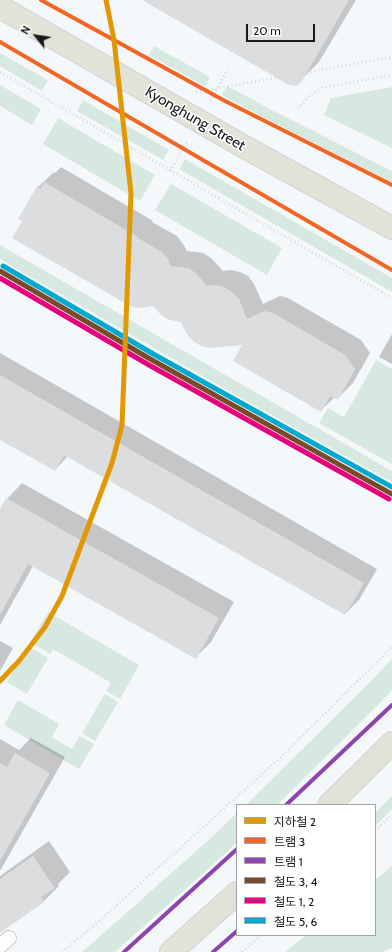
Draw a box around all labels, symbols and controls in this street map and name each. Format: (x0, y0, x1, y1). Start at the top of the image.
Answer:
north arrow (16, 16, 56, 56)
scale bar (248, 16, 317, 42)
text: N (18, 23, 34, 37)
text: 20 m (253, 23, 281, 38)
street label: Kyonghung Street (142, 83, 248, 155)
legend (236, 804, 376, 936)
text: 지하철 2 (274, 814, 316, 829)
text: 트램 3 (274, 834, 305, 849)
text: 트램 1 (274, 854, 303, 869)
text: 철도 3, 4 (274, 874, 318, 889)
text: 철도 1, 2 (274, 894, 314, 909)
text: 철도 5, 6 (274, 914, 317, 929)

